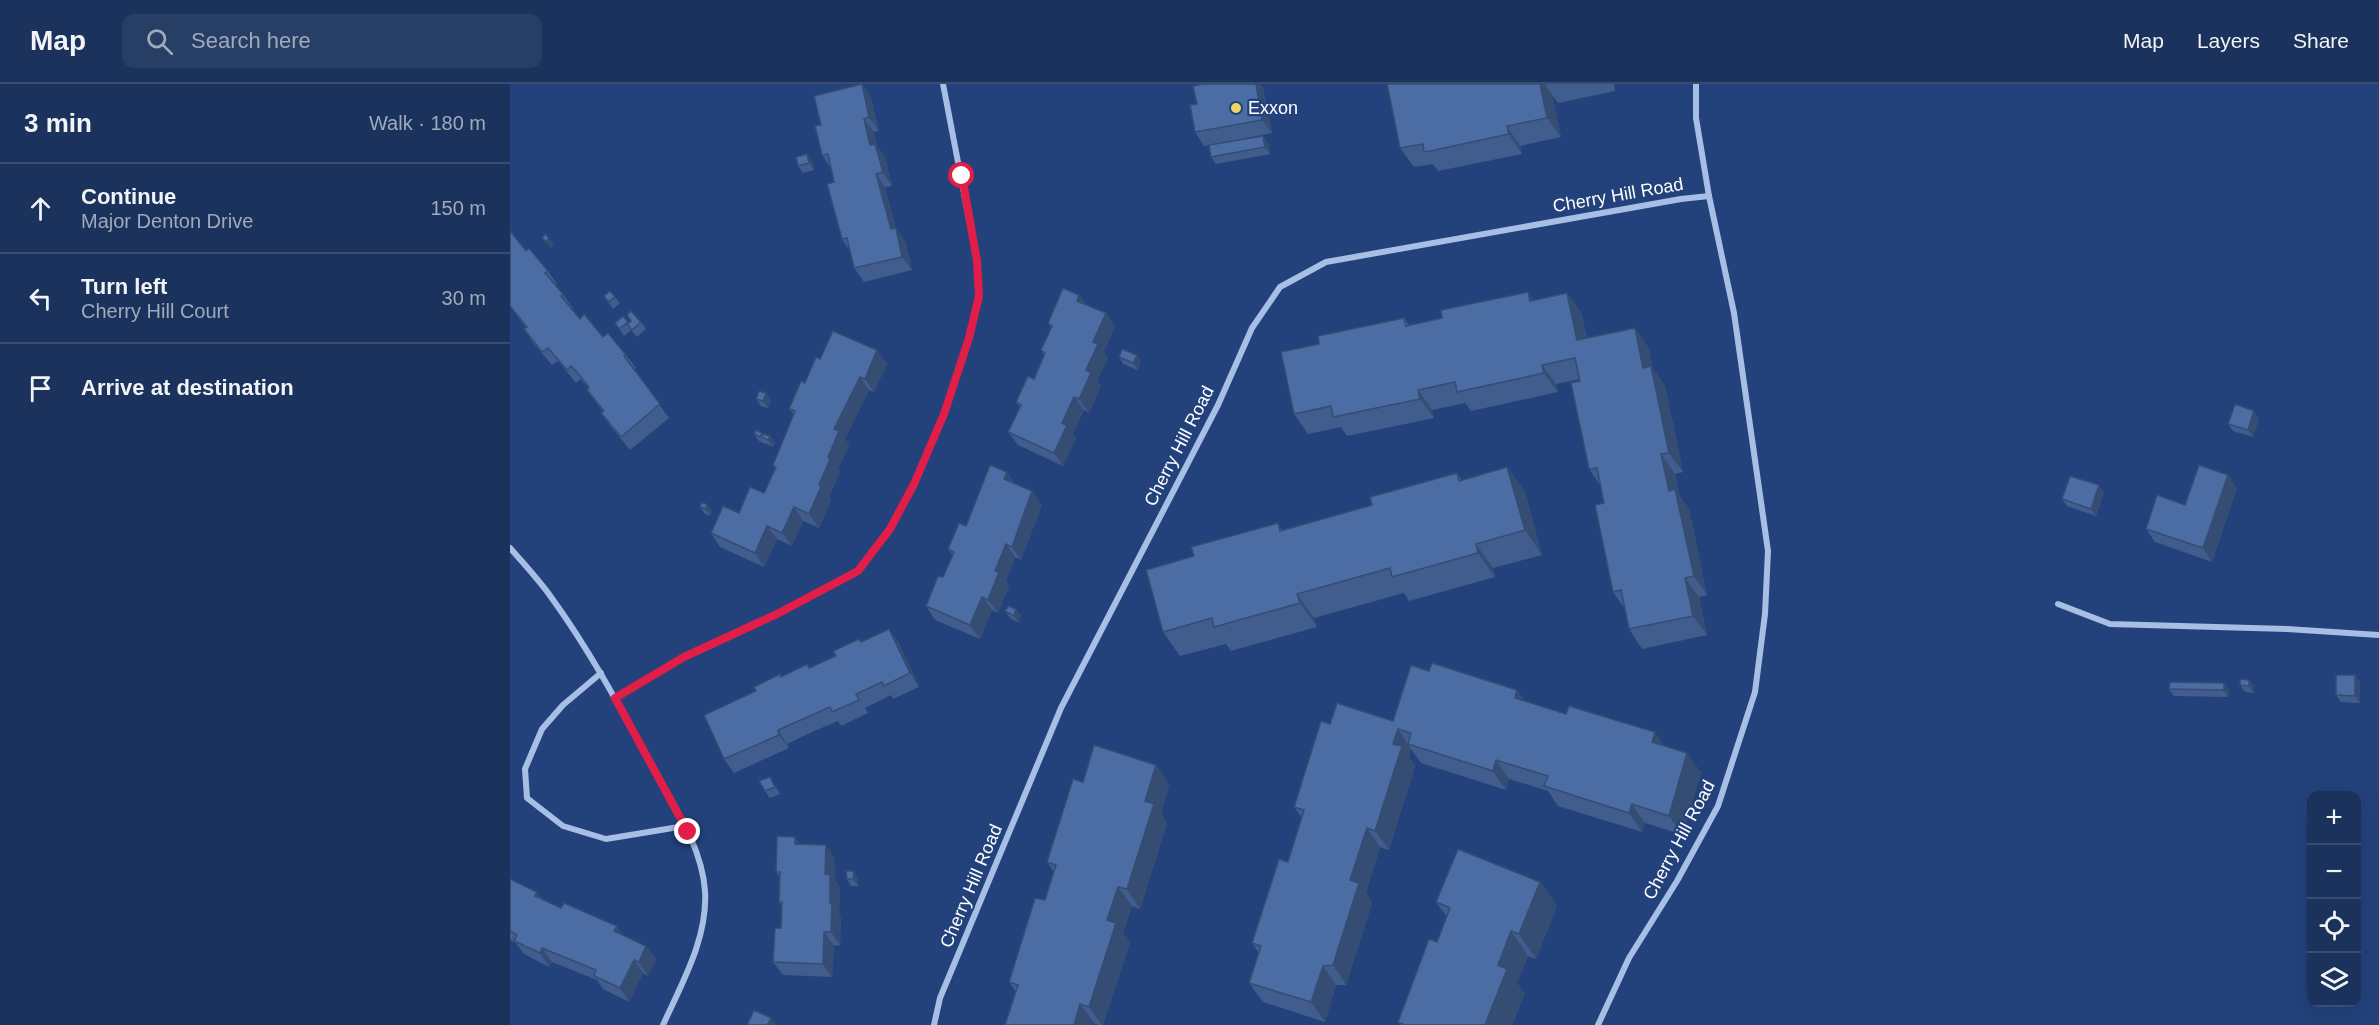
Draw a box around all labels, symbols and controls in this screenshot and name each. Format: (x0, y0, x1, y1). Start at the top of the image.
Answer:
search box (122, 14, 542, 68)
text: Map (30, 25, 86, 56)
icon: search (143, 25, 176, 58)
text: Search here (191, 28, 311, 53)
text: Map (2123, 29, 2164, 52)
text: Layers (2197, 29, 2260, 52)
text: Share (2293, 29, 2349, 52)
place label: Exxon (1248, 98, 1298, 118)
marker: Exxon (1229, 101, 1243, 115)
text: 3 min (24, 108, 92, 138)
text: Walk · 180 m (369, 112, 486, 134)
route start (948, 162, 974, 188)
street label: Cherry Hill Road (1551, 174, 1685, 216)
text: Continue (81, 184, 176, 209)
icon: ahead (24, 192, 57, 225)
text: 150 m (430, 197, 486, 219)
text: Major Denton Drive (81, 210, 253, 232)
text: Turn left (81, 274, 167, 299)
icon: left (24, 282, 57, 315)
text: 30 m (442, 287, 486, 309)
text: Cherry Hill Court (81, 300, 229, 322)
icon: arrive (24, 372, 57, 405)
text: Arrive at destination (81, 375, 294, 400)
street label: Cherry Hill Road (1140, 383, 1218, 509)
street label: Cherry Hill Road (1639, 777, 1719, 903)
map controls (2307, 791, 2361, 1007)
button: + (2307, 791, 2361, 845)
route end (674, 818, 700, 844)
street label: Cherry Hill Road (936, 821, 1006, 951)
button: − (2307, 845, 2361, 899)
button: locate (2307, 899, 2361, 953)
button: layers (2307, 953, 2361, 1007)

